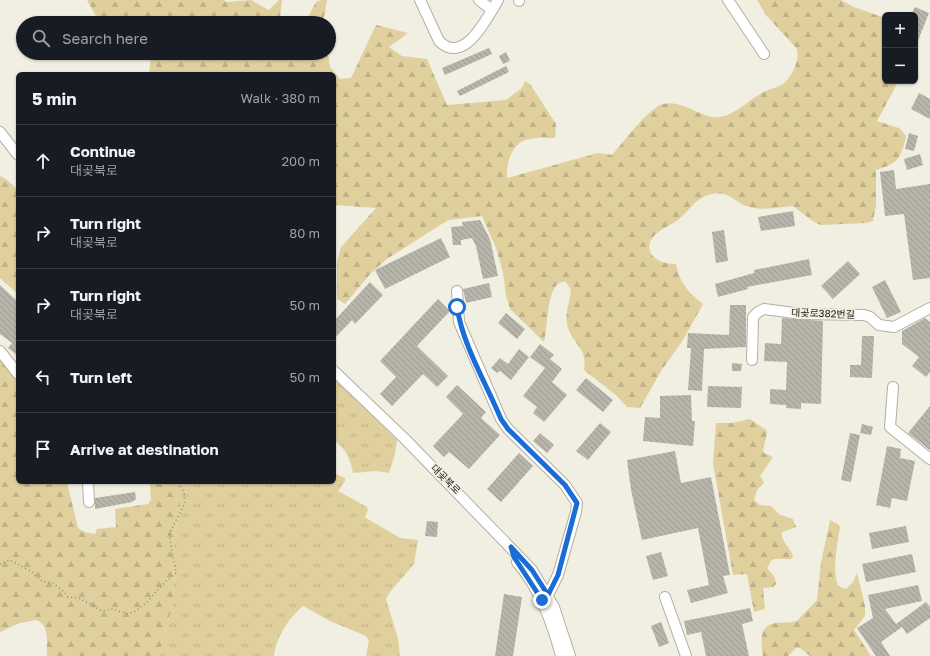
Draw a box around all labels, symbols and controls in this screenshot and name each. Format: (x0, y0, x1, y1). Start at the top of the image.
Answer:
map controls (882, 12, 918, 84)
button: + (882, 12, 918, 48)
search box (16, 16, 336, 60)
icon: search (30, 27, 52, 49)
text: Search here (62, 29, 148, 47)
button: − (882, 48, 918, 84)
text: 5 min (32, 88, 76, 109)
text: Walk · 380 m (240, 90, 320, 106)
text: Continue (70, 142, 136, 160)
icon: ahead (32, 150, 54, 172)
text: 200 m (282, 153, 320, 169)
text: 대곶북로 (70, 162, 118, 178)
text: Turn right (70, 214, 141, 232)
icon: right (32, 222, 54, 244)
text: 80 m (289, 225, 320, 241)
text: 대곶북로 (70, 234, 118, 250)
text: Turn right (70, 286, 141, 304)
icon: right (32, 294, 54, 316)
text: 50 m (290, 297, 320, 313)
route start (448, 298, 466, 316)
text: 대곶북로 (70, 306, 118, 322)
street label: 대곶로382번길 (791, 306, 855, 320)
icon: left (32, 366, 54, 388)
text: Turn left (70, 368, 132, 386)
text: 50 m (290, 369, 320, 385)
icon: arrive (32, 438, 54, 460)
text: Arrive at destination (70, 440, 219, 458)
street label: 대곶북로 (429, 462, 463, 496)
route end (533, 591, 551, 609)

